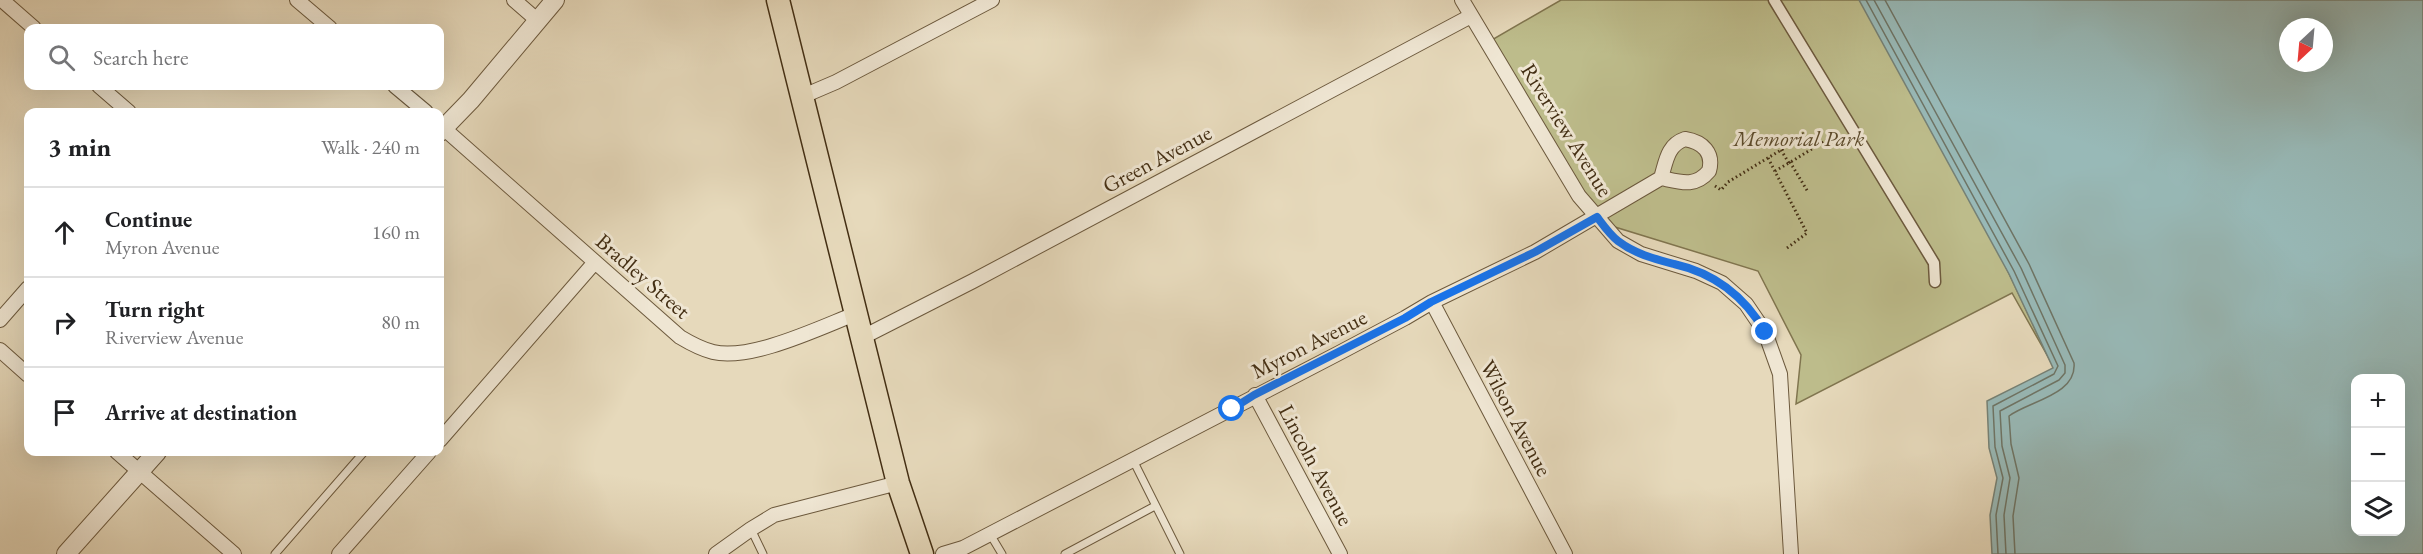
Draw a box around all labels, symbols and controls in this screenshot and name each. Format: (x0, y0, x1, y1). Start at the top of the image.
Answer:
north arrow (2279, 18, 2333, 72)
search box (24, 24, 444, 90)
icon: search (45, 41, 78, 74)
text: Search here (93, 43, 188, 72)
street label: Riverview Avenue (1514, 58, 1620, 203)
street label: Green Avenue (1097, 118, 1217, 200)
park label: Memorial Park (1731, 124, 1865, 153)
text: 3 min (48, 130, 111, 164)
text: Walk · 240 m (321, 134, 420, 160)
text: Continue (105, 205, 192, 234)
icon: ahead (48, 216, 81, 249)
text: 160 m (372, 219, 420, 245)
street label: Bradley Street (590, 227, 697, 325)
text: Myron Avenue (105, 234, 220, 260)
text: Turn right (105, 295, 204, 324)
street label: Myron Avenue (1246, 302, 1372, 386)
icon: right (48, 306, 81, 339)
text: 80 m (381, 309, 420, 335)
route end (1751, 318, 1777, 344)
text: Riverview Avenue (105, 324, 243, 350)
street label: Wilson Avenue (1473, 355, 1559, 481)
map controls (2351, 374, 2405, 536)
button: + (2351, 374, 2405, 428)
route start (1218, 395, 1244, 421)
icon: arrive (48, 396, 81, 429)
text: Arrive at destination (105, 398, 297, 427)
street label: Lincoln Avenue (1272, 399, 1360, 531)
button: − (2351, 428, 2405, 482)
button: layers (2351, 482, 2405, 536)

